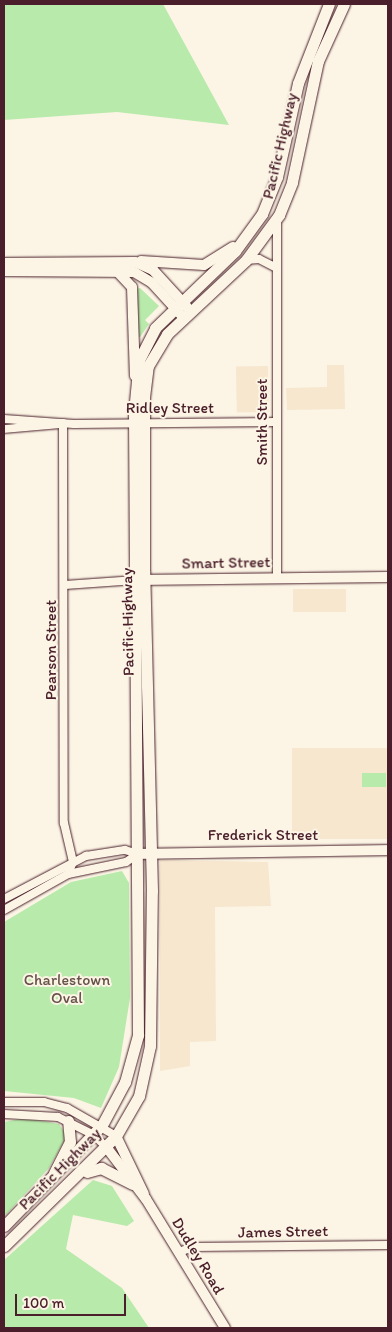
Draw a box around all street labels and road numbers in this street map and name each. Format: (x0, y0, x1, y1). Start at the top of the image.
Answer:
street label: Pacific Highway (259, 92, 301, 200)
street label: Smith Street (252, 379, 272, 465)
street label: Ridley Street (126, 398, 214, 418)
street label: Smart Street (181, 553, 271, 573)
street label: Pacific Highway (117, 568, 139, 676)
street label: Pearson Street (41, 600, 61, 700)
street label: Frederick Street (208, 825, 318, 845)
street label: Pacific Highway (15, 1124, 105, 1214)
street label: Dudley Road (168, 1214, 228, 1298)
street label: James Street (238, 1222, 328, 1242)

